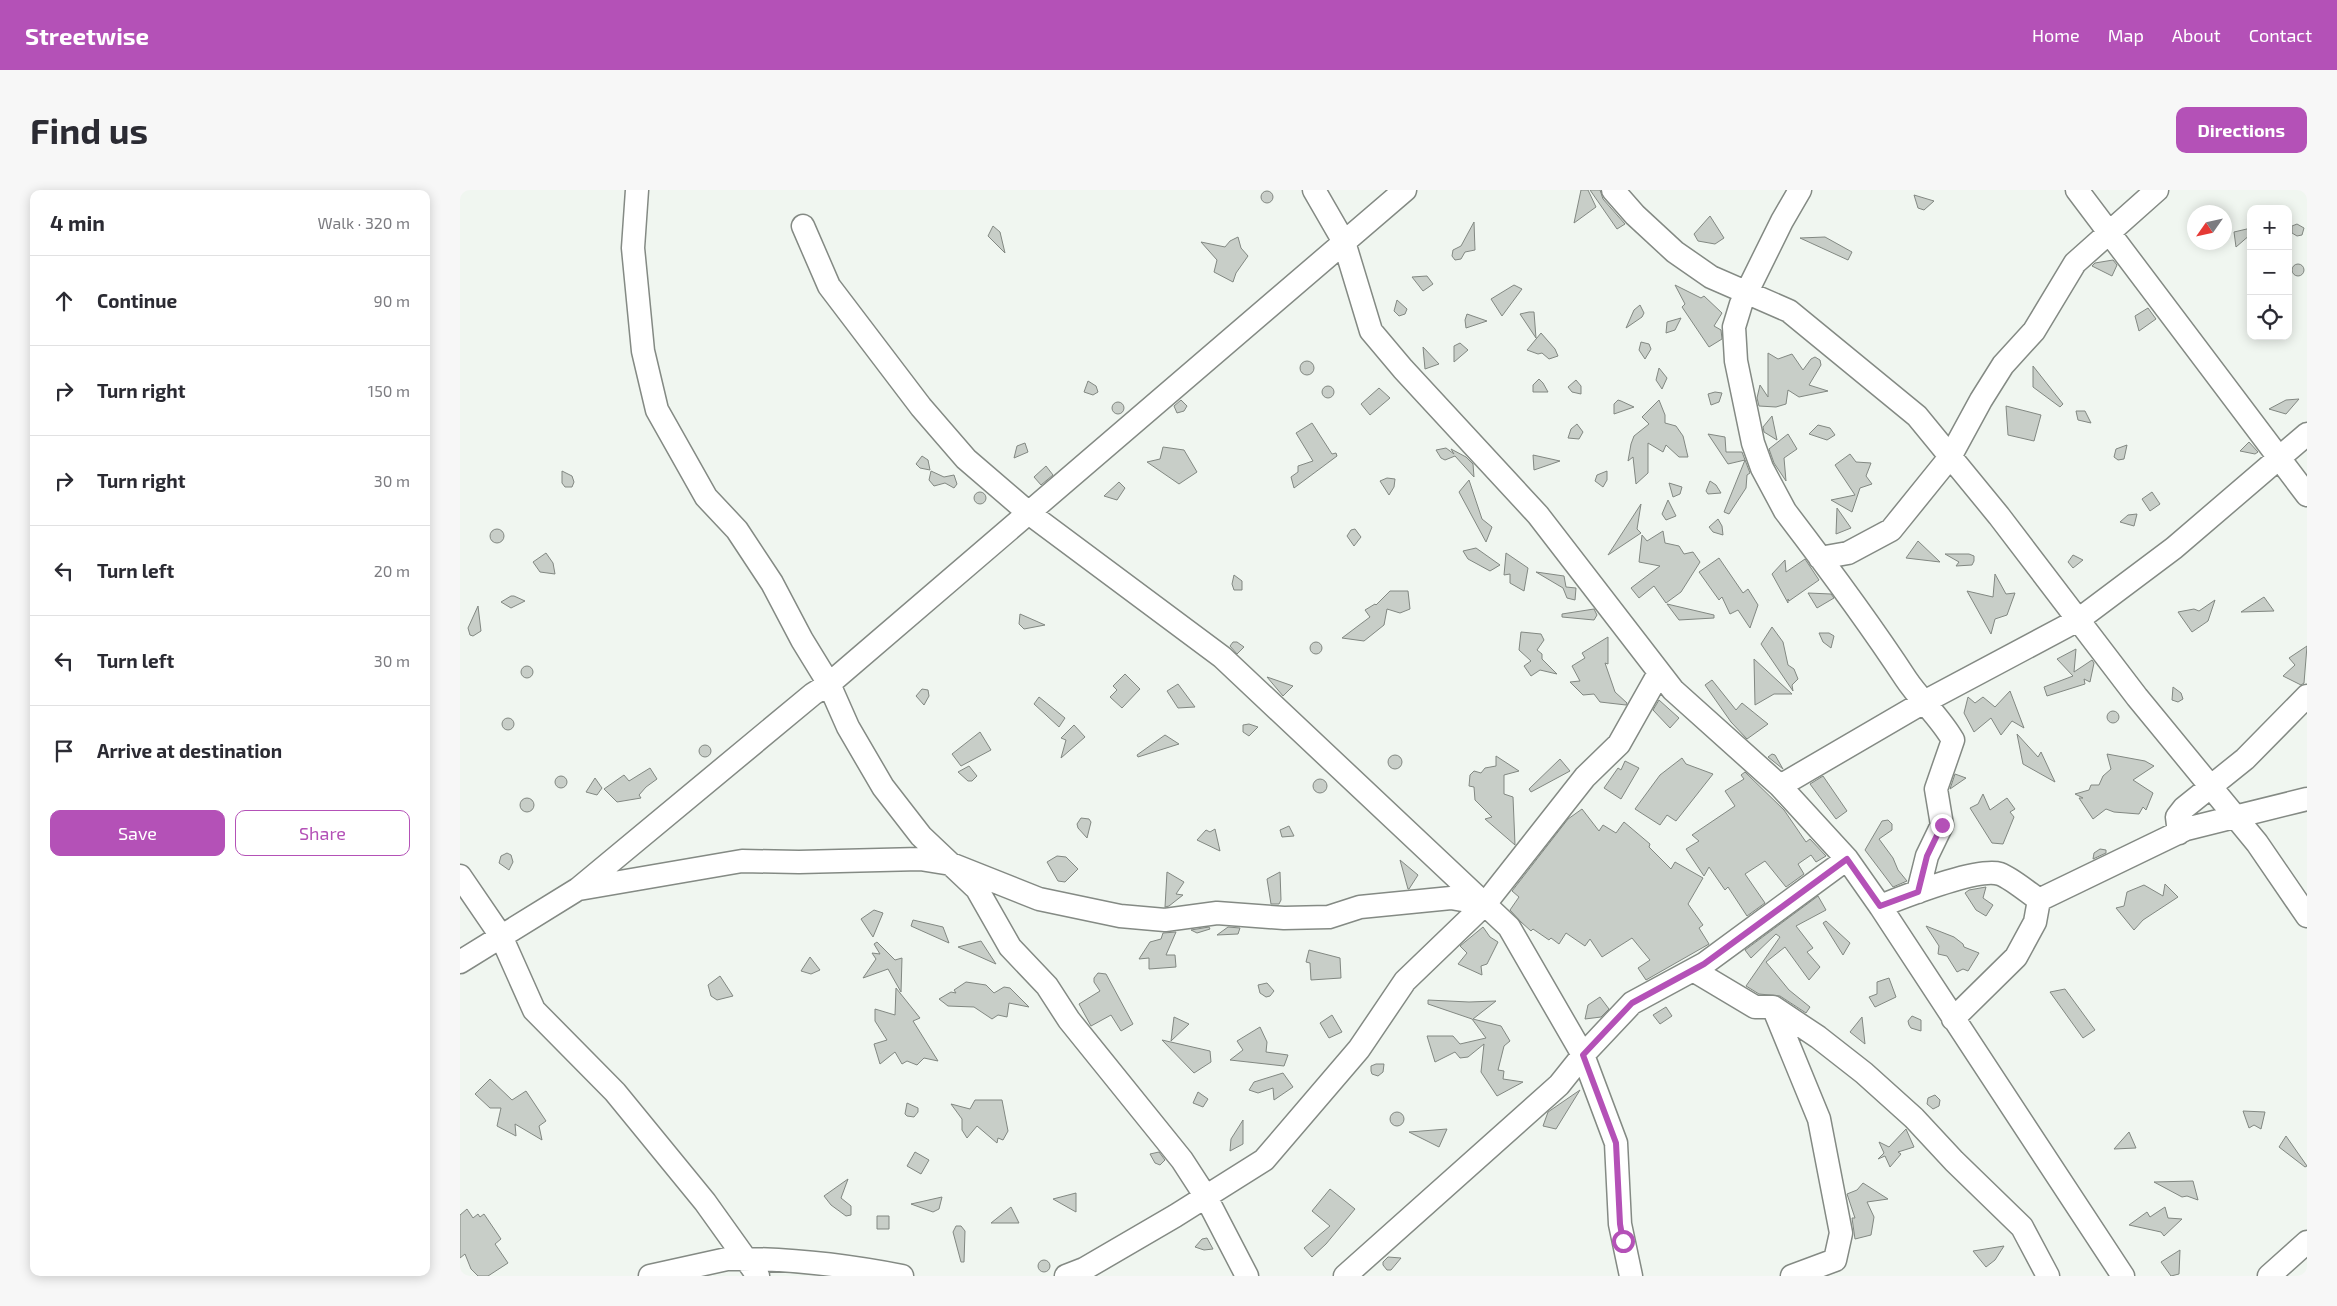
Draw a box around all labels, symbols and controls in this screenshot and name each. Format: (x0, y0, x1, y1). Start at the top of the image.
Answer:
text: Streetwise (25, 21, 149, 50)
text: Home (2032, 24, 2080, 46)
text: Map (2108, 24, 2144, 46)
text: About (2172, 24, 2221, 46)
text: Contact (2249, 24, 2312, 46)
button: Directions (2176, 107, 2307, 153)
text: Find us (30, 109, 148, 151)
north arrow (2187, 205, 2232, 250)
map controls (2247, 205, 2292, 340)
button: + (2247, 205, 2292, 250)
text: 4 min (50, 210, 105, 235)
text: Walk · 320 m (317, 213, 410, 232)
button: − (2247, 250, 2292, 295)
icon: ahead (50, 287, 78, 315)
text: Continue (97, 289, 177, 312)
text: 90 m (374, 291, 410, 310)
button: locate (2247, 295, 2292, 340)
icon: right (50, 377, 78, 405)
text: Turn right (97, 379, 185, 402)
text: 150 m (368, 381, 410, 400)
icon: right (50, 467, 78, 495)
text: Turn right (97, 469, 185, 492)
text: 30 m (374, 471, 410, 490)
icon: left (50, 557, 78, 585)
text: Turn left (97, 559, 174, 582)
text: 20 m (374, 561, 410, 580)
icon: left (50, 647, 78, 675)
text: Turn left (97, 649, 174, 672)
text: 30 m (374, 651, 410, 670)
icon: arrive (50, 737, 78, 765)
text: Arrive at destination (97, 739, 282, 762)
button: Save (50, 810, 225, 856)
button: Share (235, 810, 410, 856)
route end (1931, 814, 1954, 837)
route start (1612, 1230, 1635, 1253)

